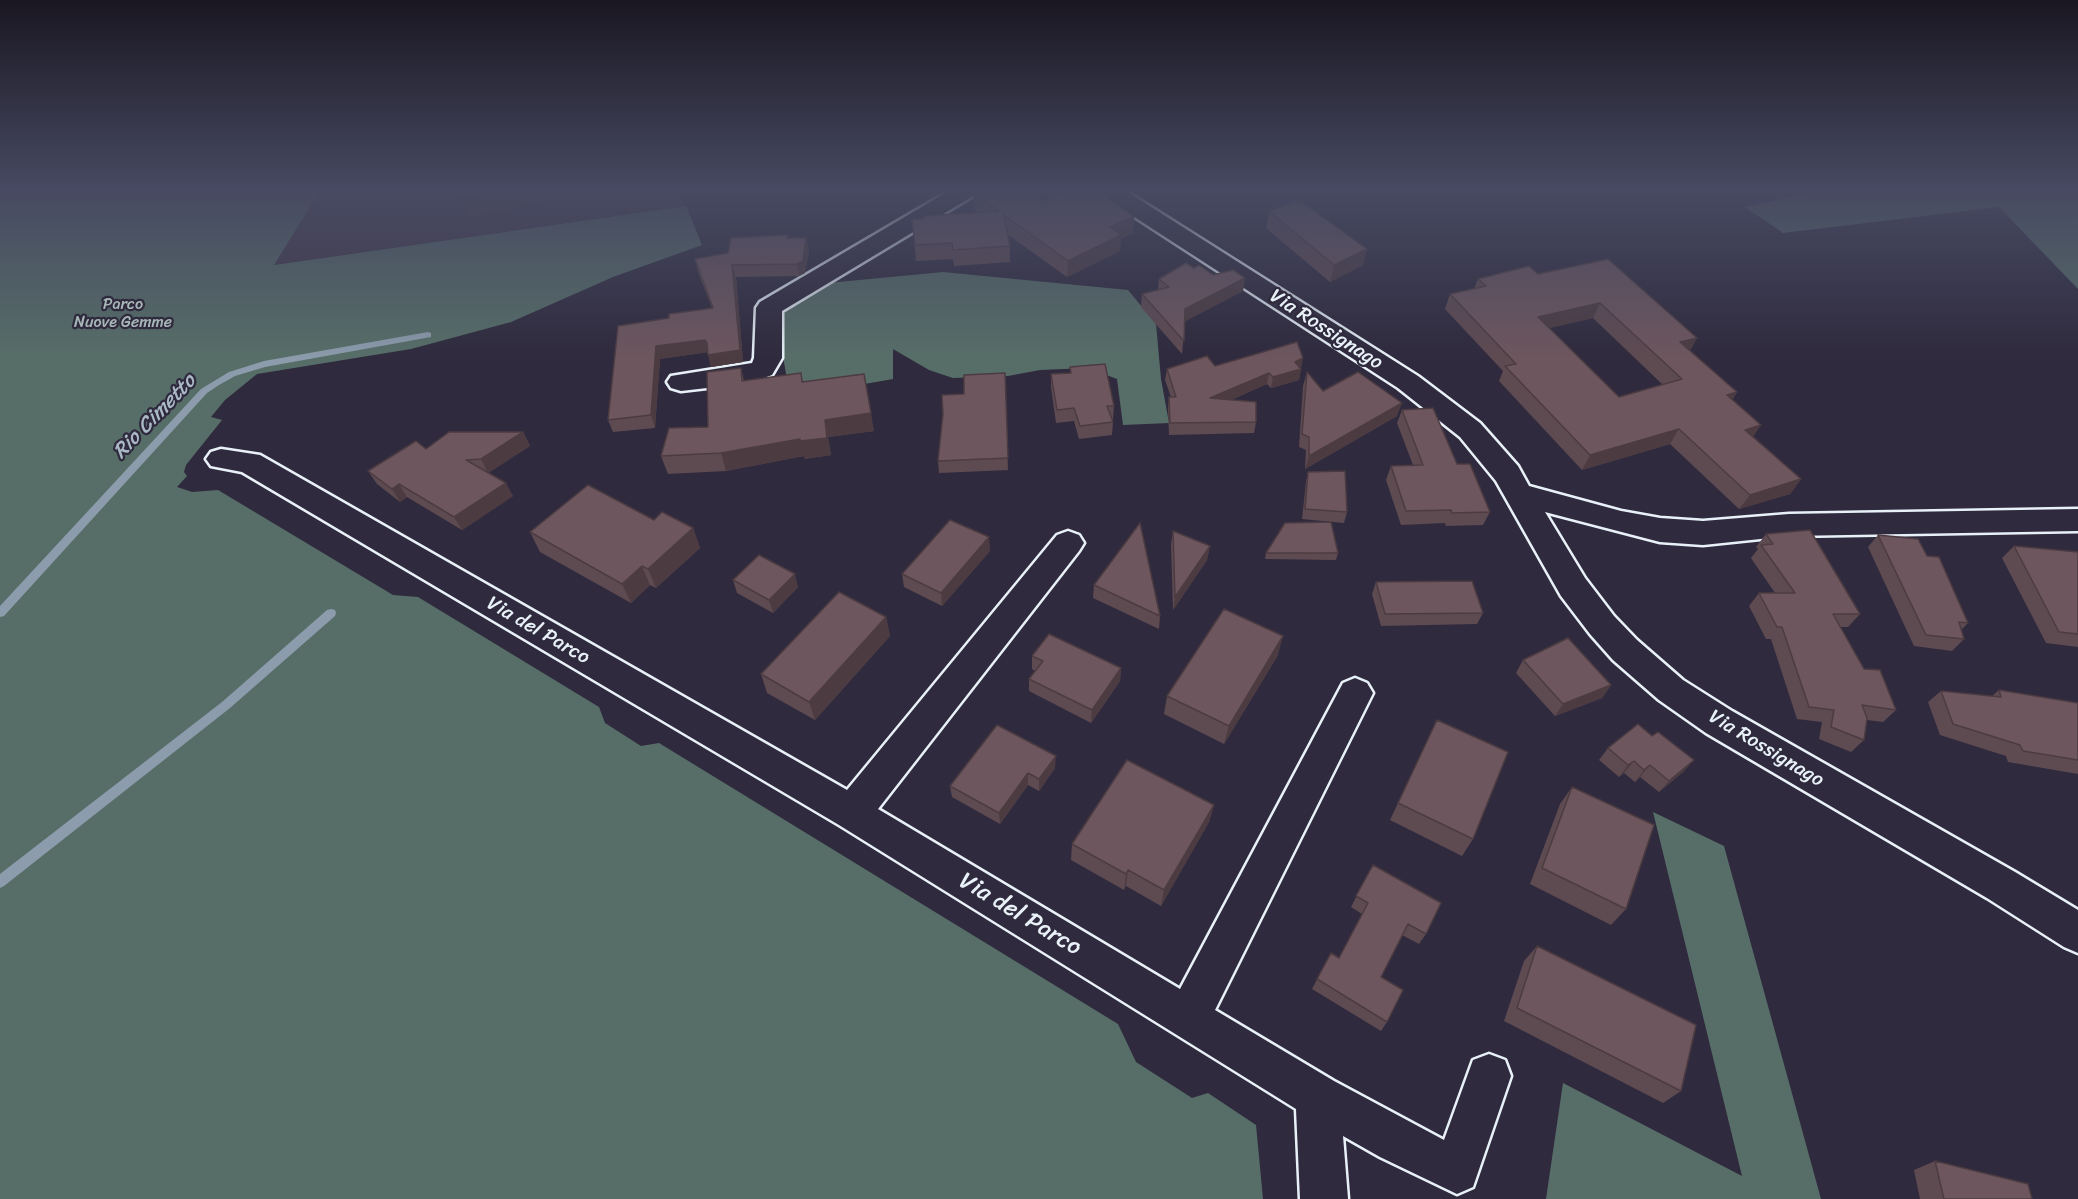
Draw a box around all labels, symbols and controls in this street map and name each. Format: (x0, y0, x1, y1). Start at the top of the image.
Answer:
street label: Via Rossignago (1265, 285, 1387, 375)
park label: Parco Nuove Gemme (74, 295, 172, 333)
water label: Rio Cimetto (108, 369, 202, 465)
street label: Via del Parco (482, 592, 594, 670)
street label: Via Rossignago (1704, 705, 1828, 793)
street label: Via del Parco (954, 867, 1086, 963)

